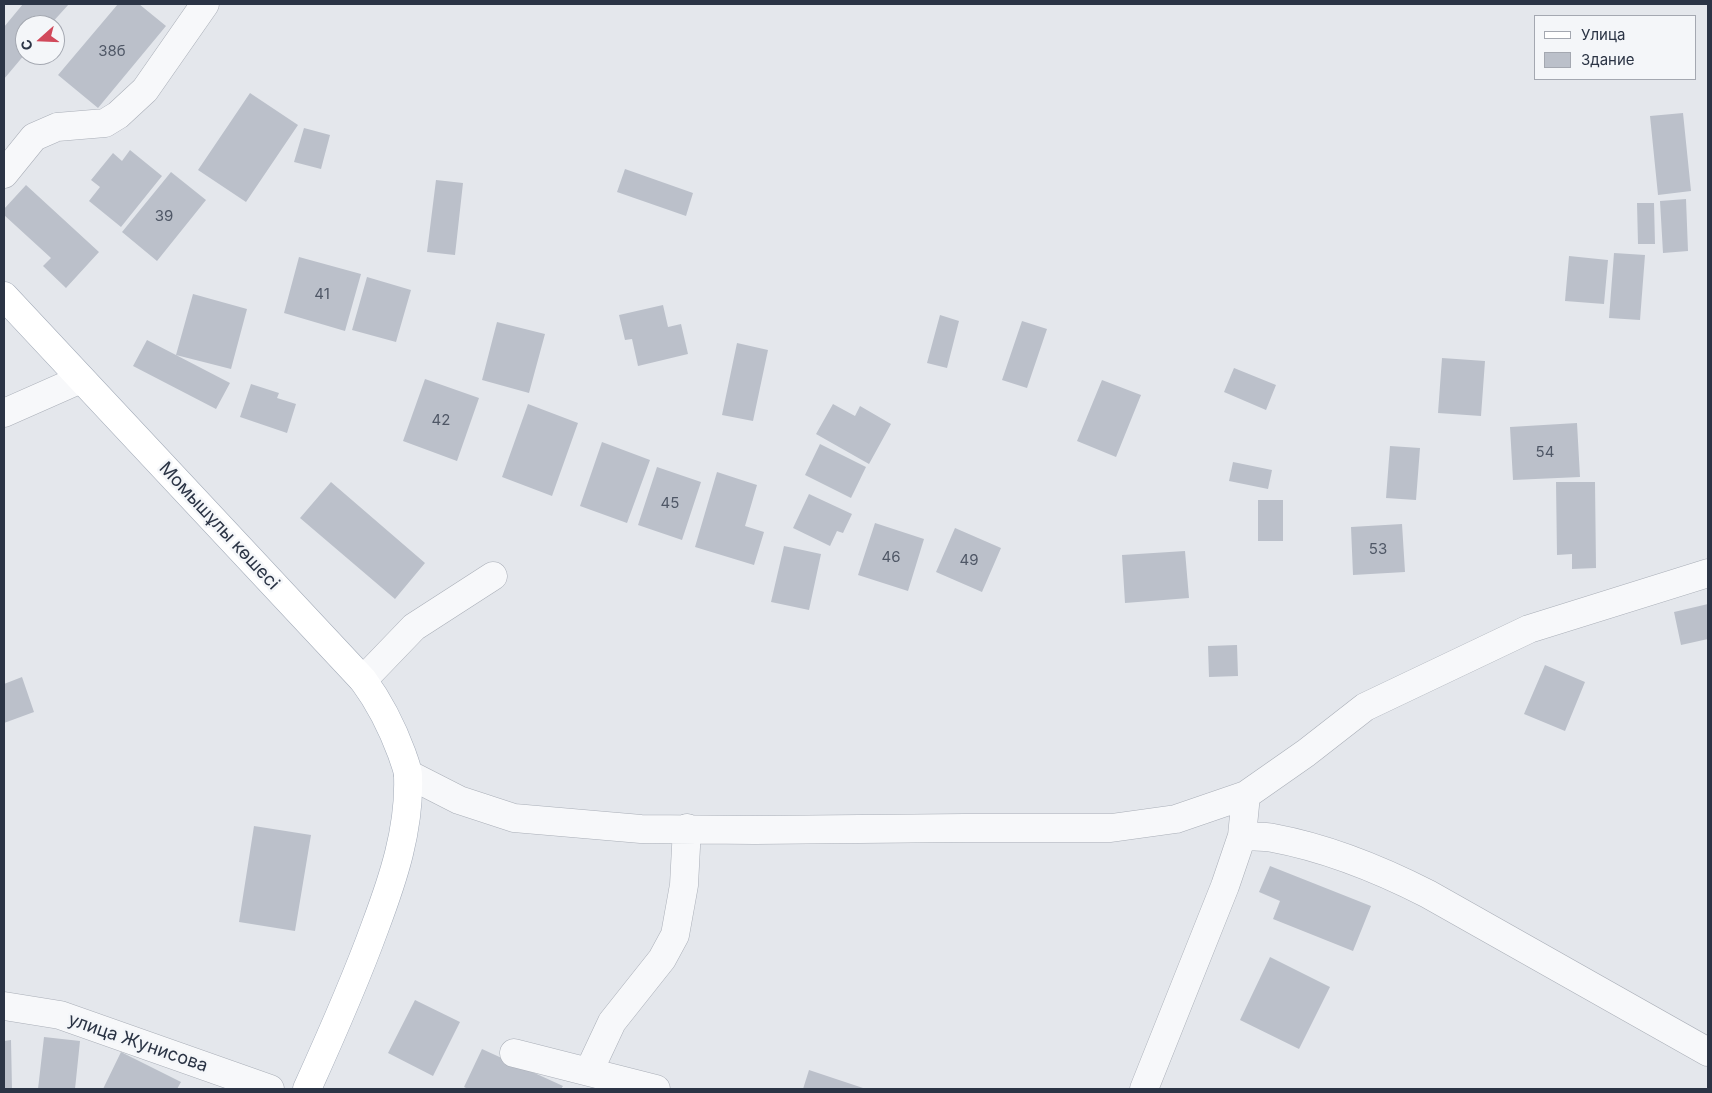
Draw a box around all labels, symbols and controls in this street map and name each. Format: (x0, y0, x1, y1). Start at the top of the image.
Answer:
north arrow (15, 15, 65, 65)
legend (1534, 15, 1697, 80)
text: Улица (1581, 25, 1625, 44)
text: С (17, 37, 36, 53)
house number: 38б (98, 42, 126, 60)
text: Здание (1581, 50, 1635, 69)
house number: 39 (155, 207, 173, 225)
house number: 41 (314, 285, 330, 303)
house number: 42 (432, 411, 450, 429)
house number: 54 (1536, 443, 1554, 461)
street label: Момышұлы көшесі (154, 458, 284, 594)
house number: 45 (661, 494, 679, 512)
house number: 53 (1369, 540, 1387, 558)
house number: 46 (882, 548, 900, 566)
house number: 49 (960, 551, 978, 569)
street label: улица Жунисова (65, 1009, 211, 1077)

